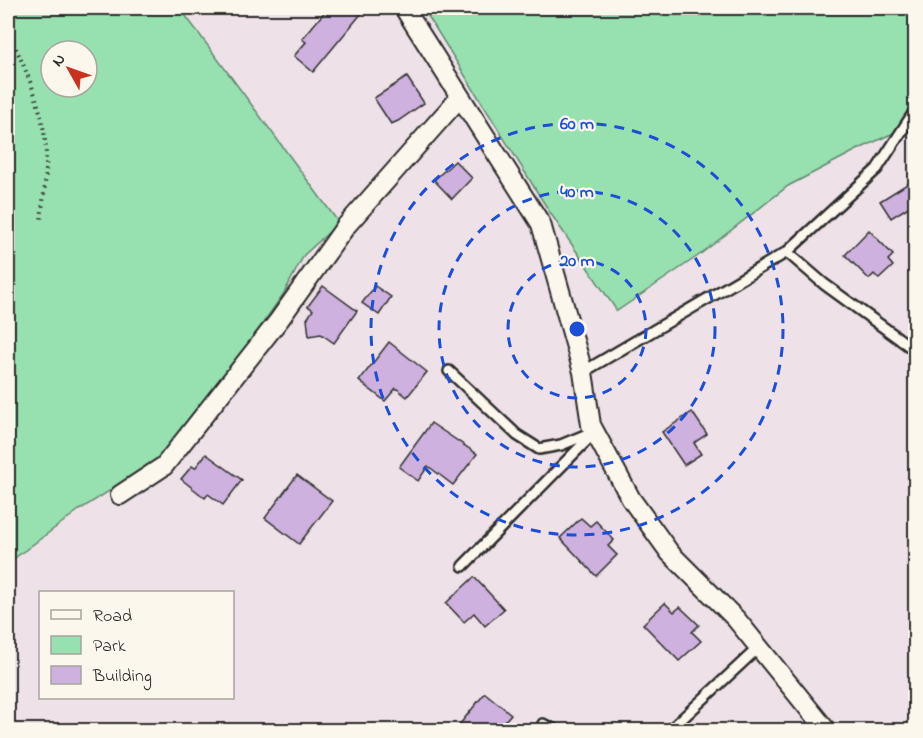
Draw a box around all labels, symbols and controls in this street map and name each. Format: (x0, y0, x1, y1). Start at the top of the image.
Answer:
north arrow (39, 39, 99, 99)
text: N (46, 49, 72, 72)
text: 60 m (560, 112, 594, 138)
text: 40 m (560, 180, 594, 206)
text: 20 m (558, 249, 595, 275)
centre of rings (567, 319, 587, 339)
legend (39, 591, 234, 699)
text: Road (93, 604, 132, 630)
text: Park (93, 634, 126, 660)
text: Building (92, 664, 152, 691)

